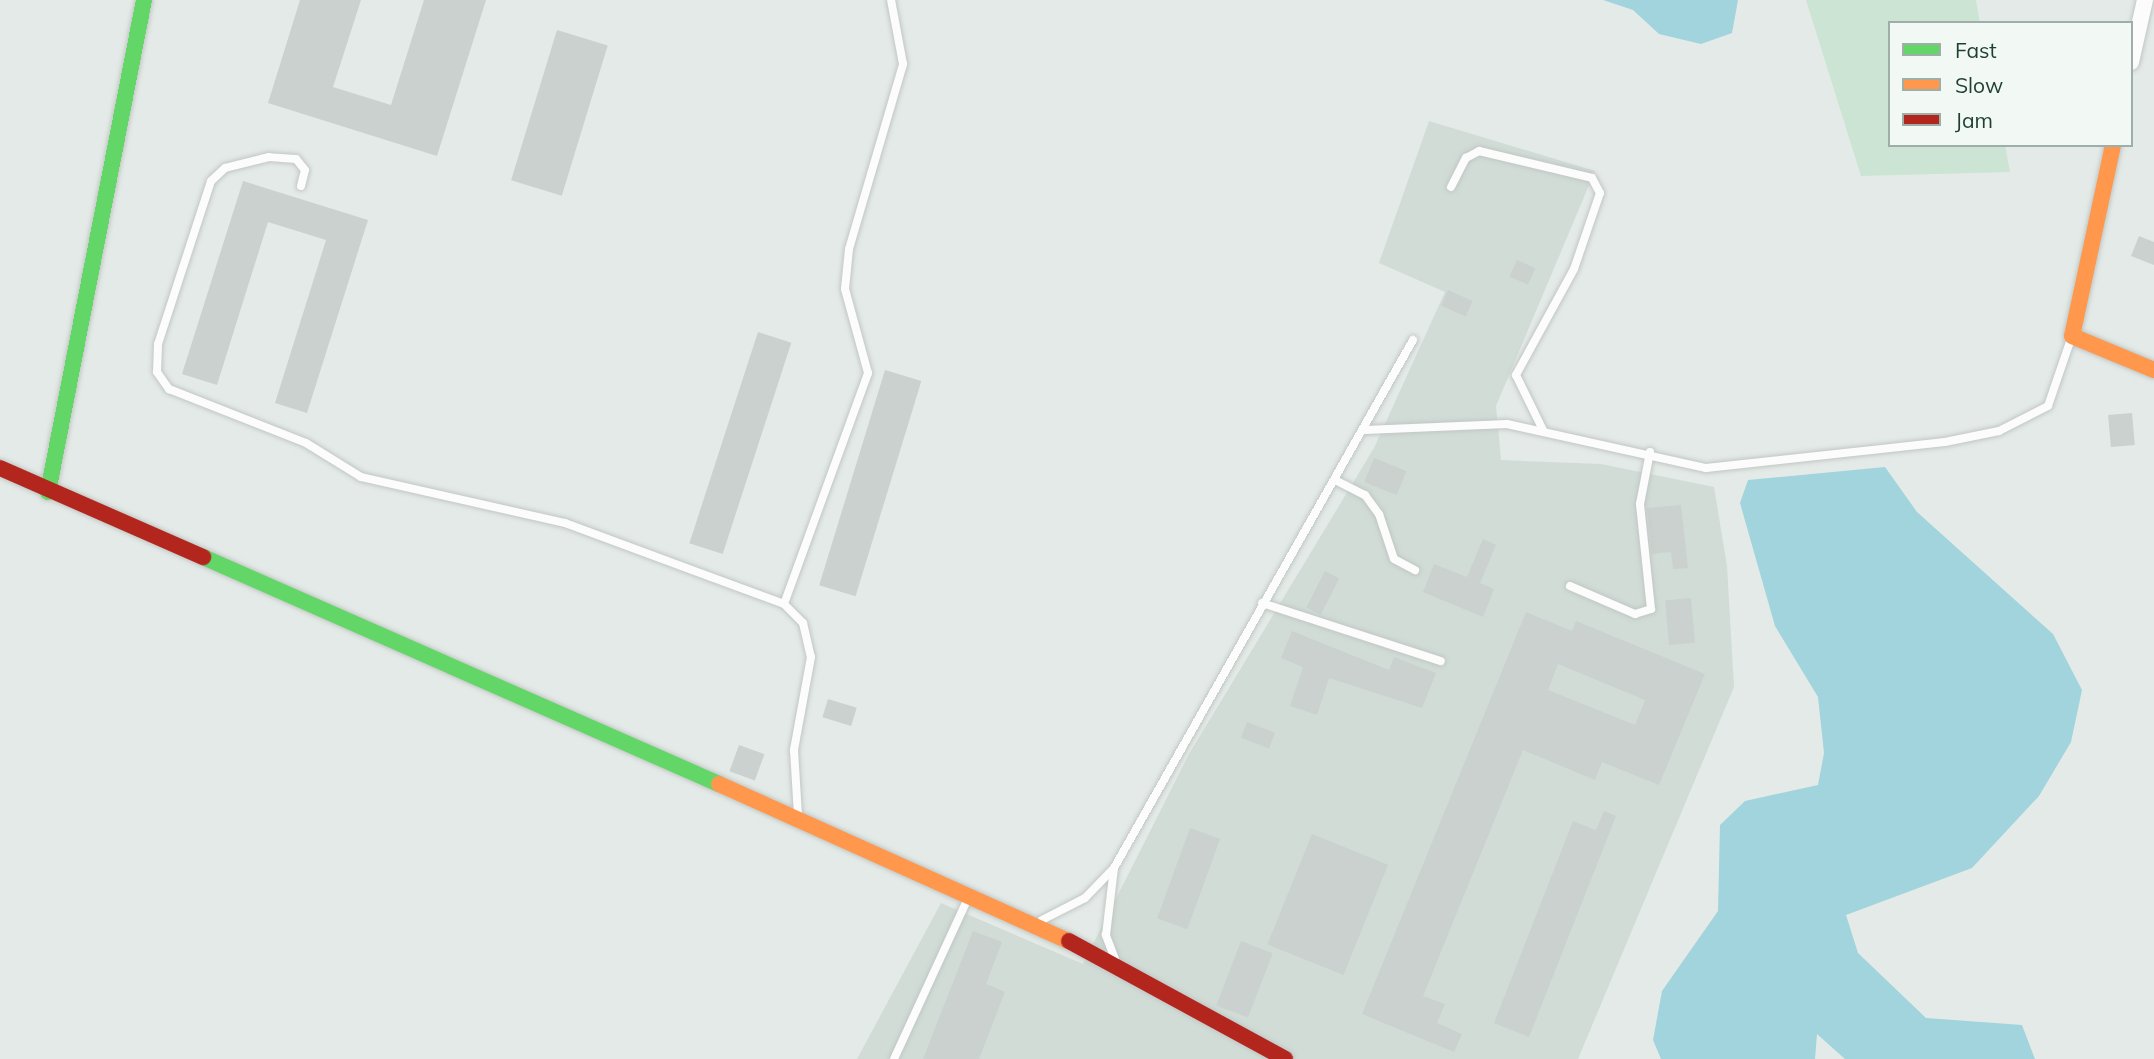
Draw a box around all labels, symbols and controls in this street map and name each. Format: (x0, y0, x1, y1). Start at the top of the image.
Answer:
legend (1888, 21, 2133, 147)
text: Fast (1955, 37, 1997, 63)
text: Slow (1955, 72, 2003, 98)
text: Jam (1955, 107, 1993, 133)

